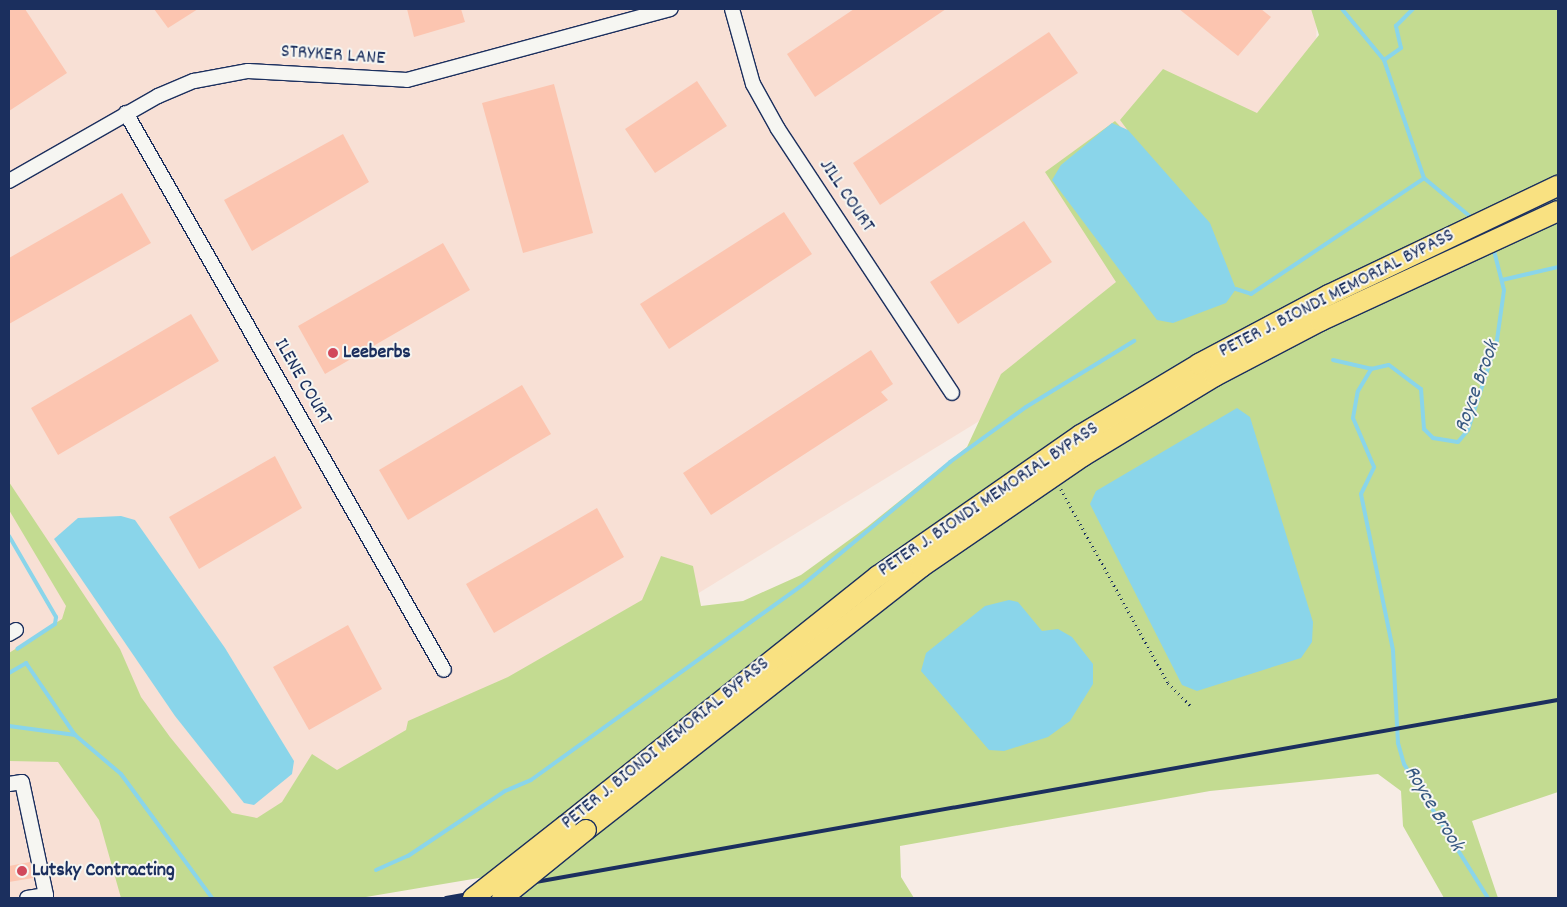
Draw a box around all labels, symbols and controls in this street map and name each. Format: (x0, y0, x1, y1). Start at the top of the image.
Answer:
street label: STRYKER LANE (280, 40, 386, 72)
street label: JILL COURT (813, 155, 879, 237)
street label: PETER J. BIONDI MEMORIAL BYPASS (1215, 224, 1459, 364)
street label: ILENE COURT (268, 335, 336, 429)
water label: Royce Brook (1450, 338, 1506, 436)
place label: Leeberbs (343, 341, 411, 365)
marker: Leeberbs (327, 347, 339, 359)
street label: PETER J. BIONDI MEMORIAL BYPASS (874, 417, 1104, 583)
street label: PETER J. BIONDI MEMORIAL BYPASS (557, 653, 775, 835)
water label: Royce Brook (1398, 762, 1468, 856)
place label: Lutsky Contracting (32, 859, 175, 883)
marker: Lutsky Contracting (16, 865, 28, 877)

